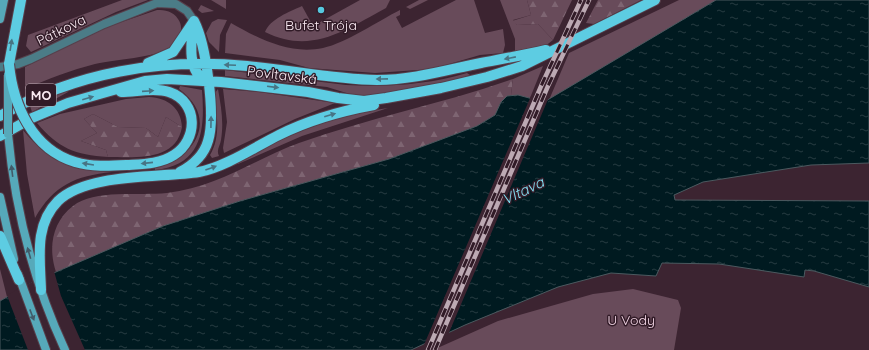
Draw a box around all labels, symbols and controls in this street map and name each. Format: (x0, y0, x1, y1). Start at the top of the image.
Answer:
marker: Bufet Trója (316, 5, 326, 15)
street label: Pátkova (33, 10, 89, 50)
place label: Bufet Trója (285, 16, 357, 34)
one-way arrow (8, 39, 14, 51)
one-way arrow (504, 55, 516, 61)
one-way arrow (224, 61, 236, 68)
street label: Povltavská (246, 62, 318, 88)
one-way arrow (376, 76, 388, 83)
road number: MO (26, 84, 56, 106)
one-way arrow (267, 84, 279, 91)
one-way arrow (142, 88, 155, 94)
one-way arrow (82, 94, 94, 100)
one-way arrow (324, 112, 336, 118)
one-way arrow (208, 115, 214, 128)
one-way arrow (141, 160, 153, 167)
one-way arrow (82, 161, 94, 167)
one-way arrow (206, 164, 218, 170)
one-way arrow (9, 165, 15, 177)
water label: Vltava (499, 172, 548, 209)
one-way arrow (26, 246, 32, 258)
one-way arrow (29, 310, 35, 322)
park label: U Vody (607, 311, 655, 329)

